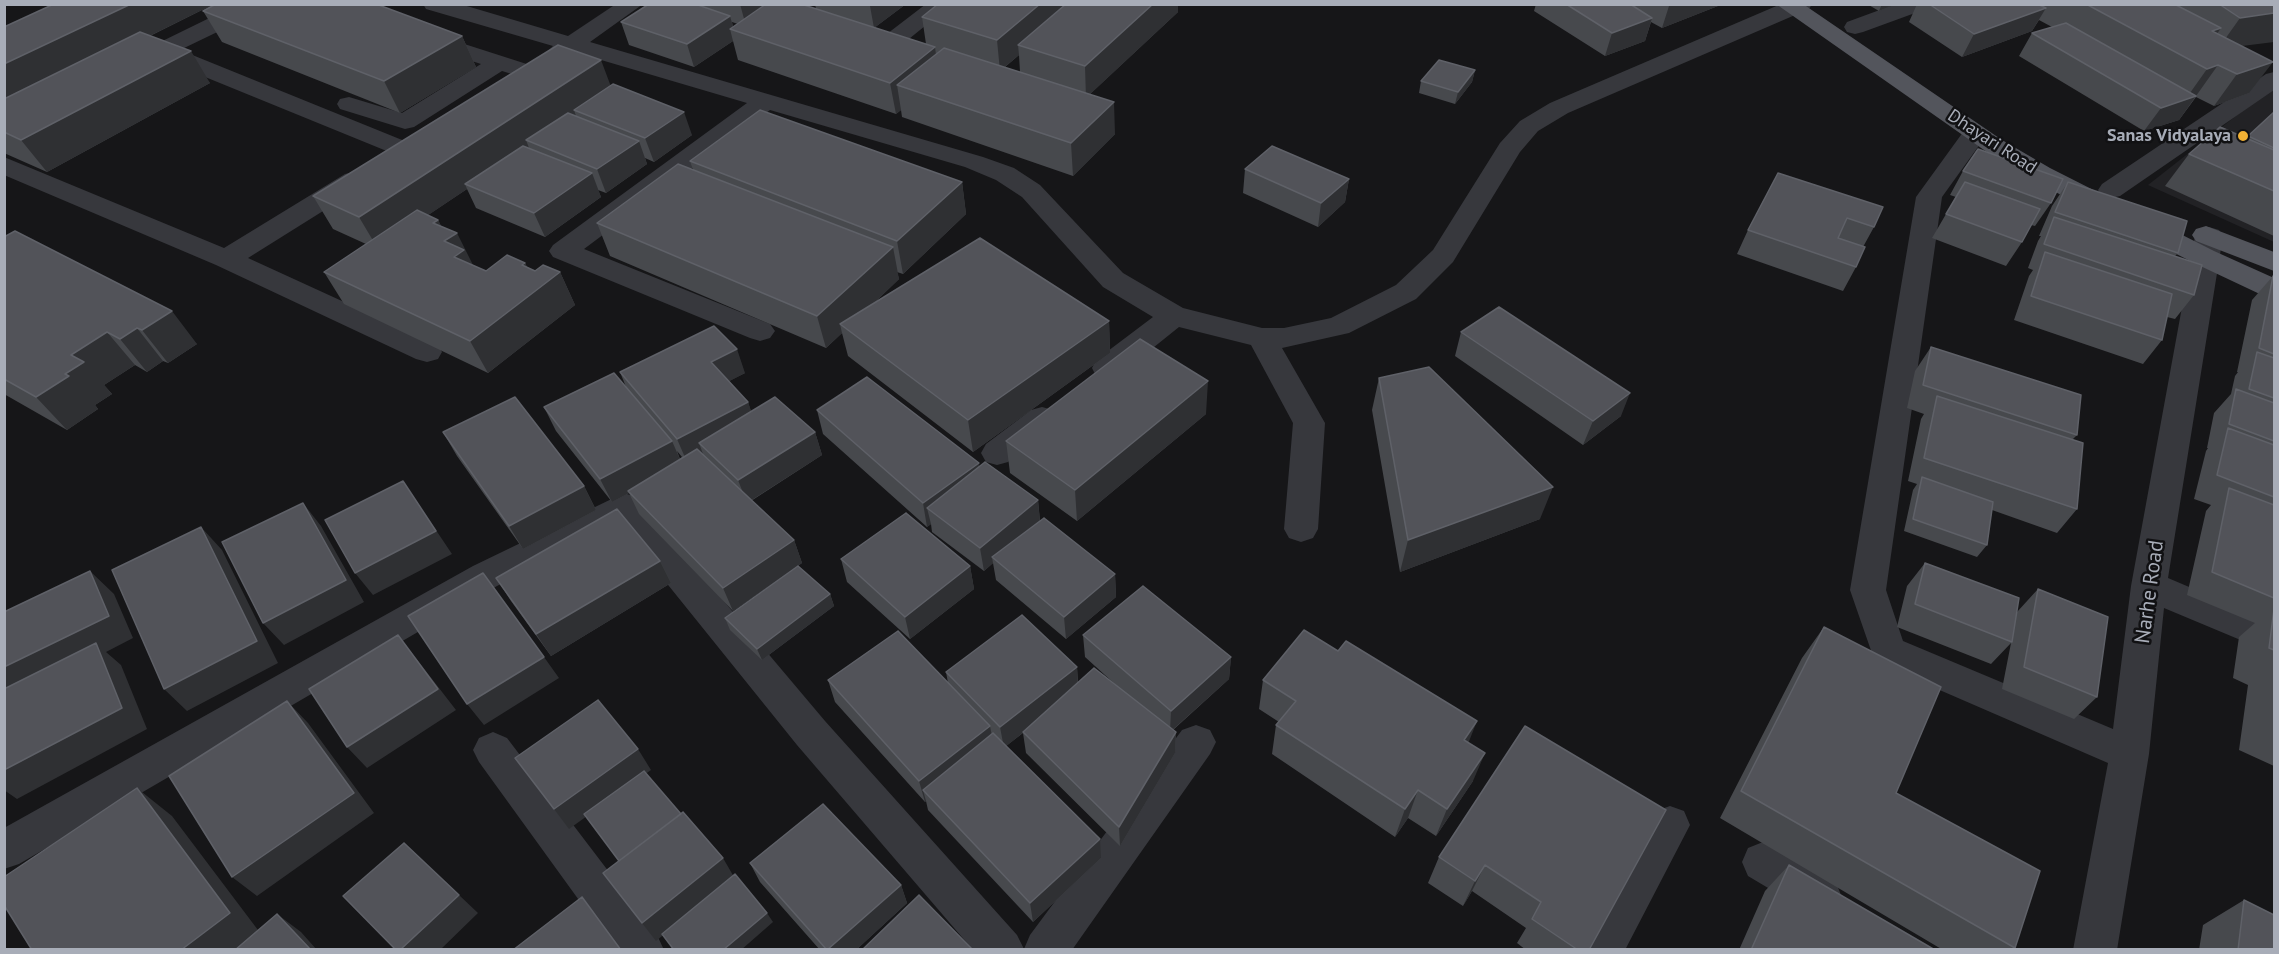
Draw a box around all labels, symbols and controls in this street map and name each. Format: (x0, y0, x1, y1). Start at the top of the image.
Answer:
street label: Dhayari Road (1943, 105, 2041, 179)
place label: Sanas Vidyalaya (2107, 125, 2231, 147)
marker: Sanas Vidyalaya (2236, 129, 2250, 143)
street label: Narhe Road (2130, 539, 2170, 645)

